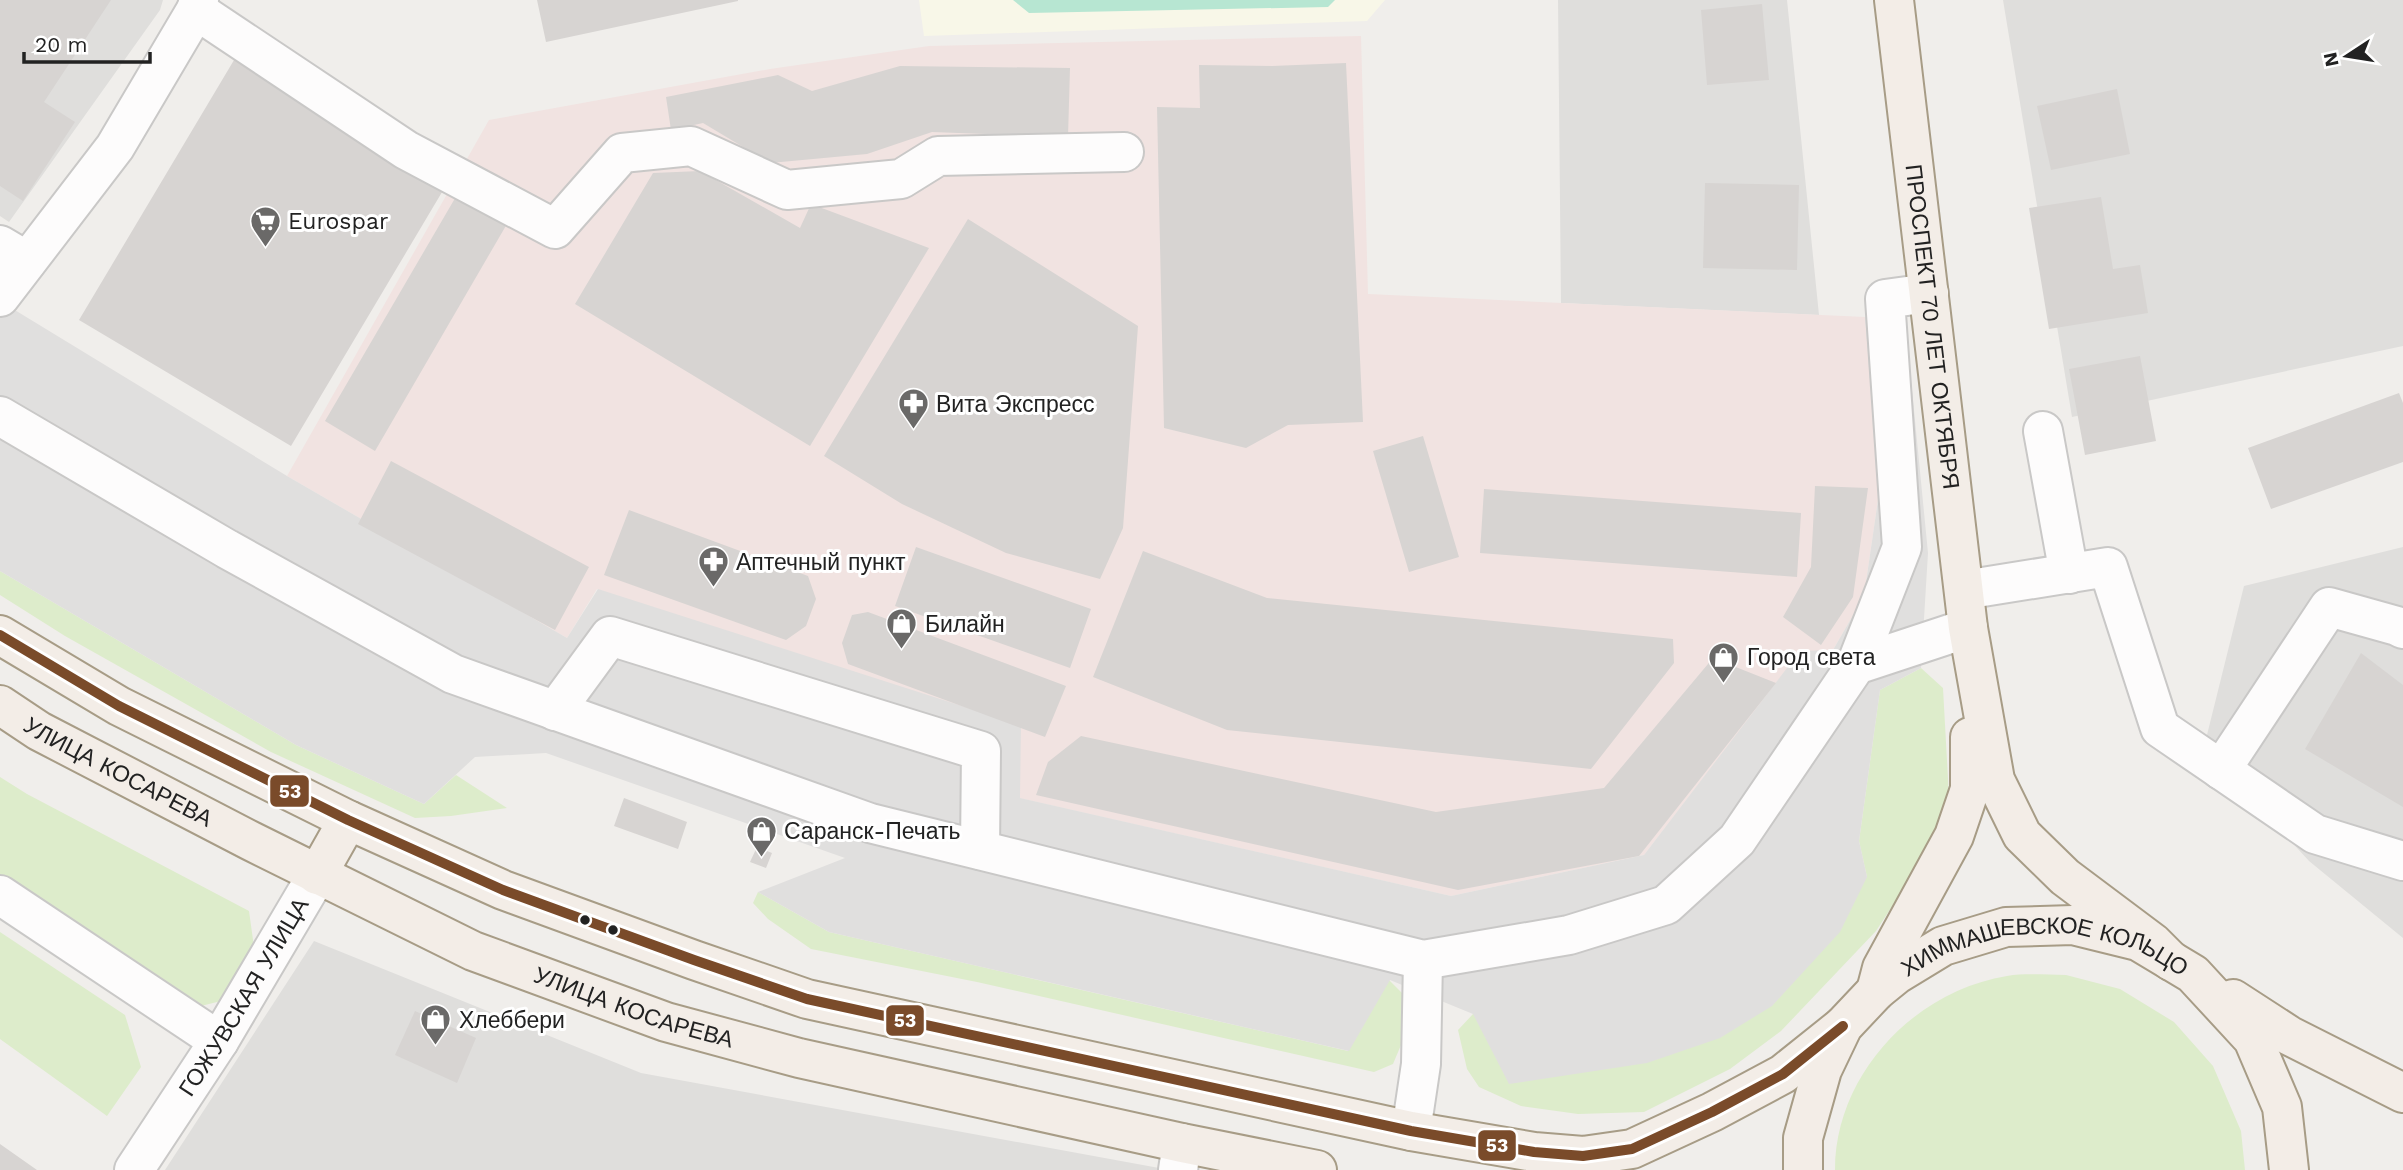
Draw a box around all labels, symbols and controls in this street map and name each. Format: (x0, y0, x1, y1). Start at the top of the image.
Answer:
scale bar (24, 21, 150, 65)
north arrow (2312, 21, 2382, 91)
text: 20 m (35, 32, 87, 57)
text: N (2318, 50, 2344, 69)
street label: ПРОСПЕКТ 70 ЛЕТ ОКТЯБРЯ (1900, 163, 1965, 491)
supermarket icon: Eurospar (248, 204, 282, 248)
place label: Eurospar (288, 208, 388, 235)
pharmacy icon: Вита Экспресс (896, 387, 930, 431)
place label: Вита Экспресс (936, 391, 1095, 418)
pharmacy icon: Аптечный пункт (696, 545, 730, 589)
place label: Аптечный пункт (736, 549, 906, 576)
shop icon: Билайн (885, 607, 919, 651)
place label: Билайн (925, 611, 1005, 638)
shop icon: Город света (1707, 640, 1741, 684)
place label: Город света (1747, 644, 1876, 671)
street label: УЛИЦА КОСАРЕВА (19, 711, 218, 832)
line badge: 53 (269, 774, 310, 808)
text: 53 (279, 780, 301, 803)
shop icon: Саранск-Печать (744, 814, 778, 858)
place label: Саранск-Печать (784, 818, 961, 845)
street label: ГОЖУВСКАЯ УЛИЦА (173, 892, 314, 1101)
text: ХИММАШЕВСКОЕ КОЛЬЦО (1896, 911, 2193, 982)
unlabelled marker (578, 913, 592, 927)
unlabelled marker (606, 923, 620, 937)
street label: УЛИЦА КОСАРЕВА (530, 961, 737, 1053)
street label: ХИММАШЕВСКОЕ КОЛЬЦО (1894, 962, 2196, 990)
shop icon: Хлеббери (419, 1003, 453, 1047)
line badge: 53 (885, 1004, 925, 1037)
place label: Хлеббери (459, 1007, 565, 1034)
text: 53 (894, 1009, 916, 1032)
line badge: 53 (1477, 1129, 1517, 1162)
text: 53 (1486, 1134, 1508, 1157)

